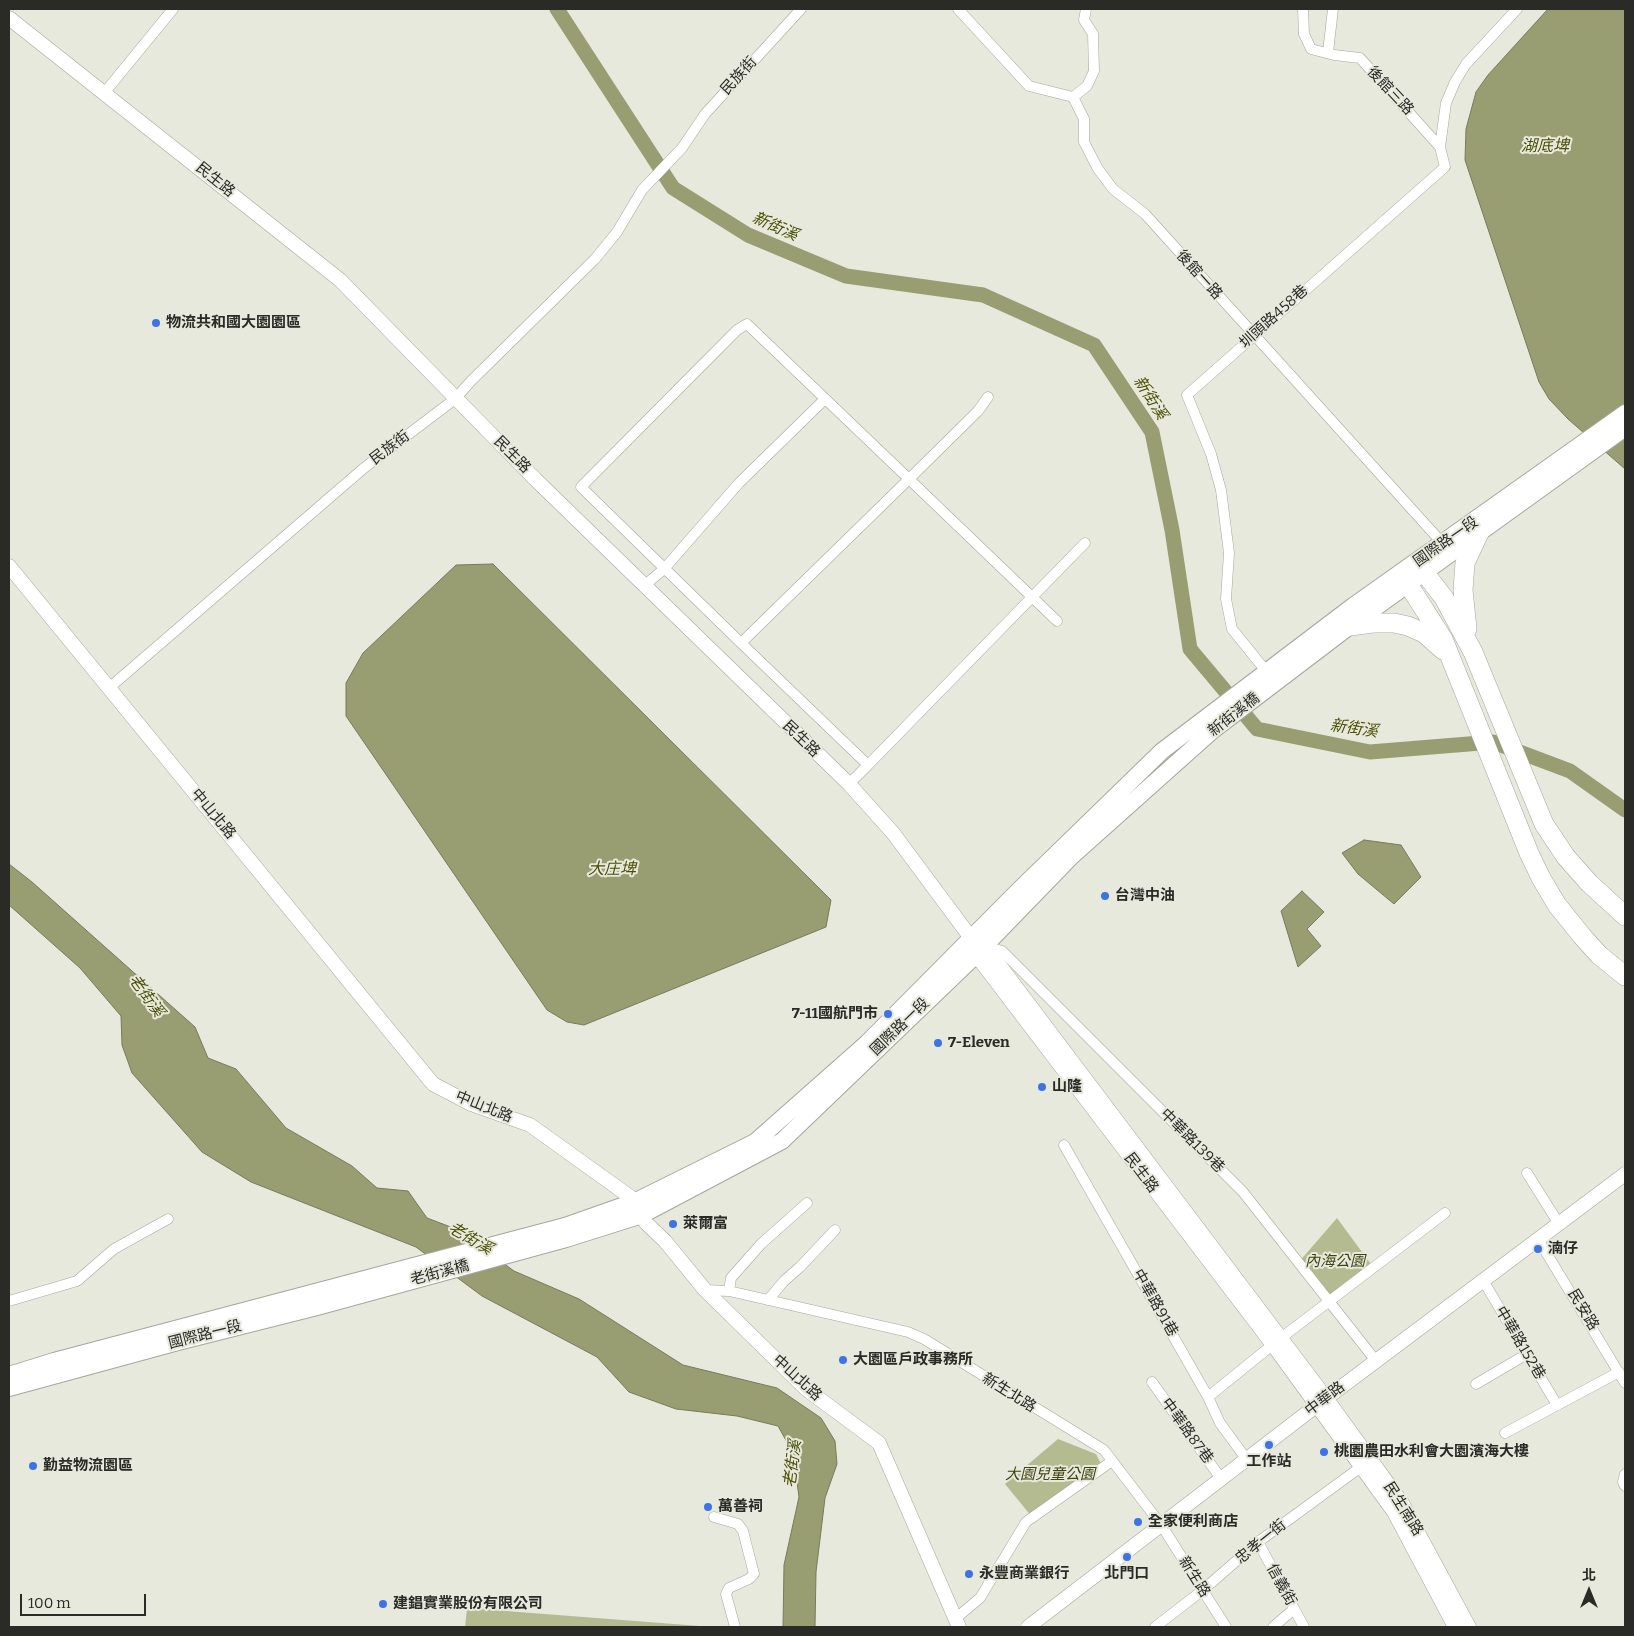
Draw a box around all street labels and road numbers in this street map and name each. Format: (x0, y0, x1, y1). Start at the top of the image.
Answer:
street label: 民族街 (717, 53, 761, 99)
street label: 後館三路 (1363, 63, 1417, 119)
street label: 民生路 (192, 159, 238, 201)
street label: 後館一路 (1172, 247, 1226, 303)
street label: 圳頭路458巷 (1236, 282, 1312, 352)
street label: 民族街 (367, 427, 413, 469)
street label: 民生路 (490, 433, 534, 477)
street label: 國際路一段 (1410, 513, 1482, 571)
street label: 新街溪橋 (1205, 689, 1263, 741)
street label: 民生路 (779, 717, 823, 761)
street label: 中山北路 (187, 785, 239, 843)
street label: 國際路一段 (867, 994, 933, 1060)
street label: 中山北路 (453, 1087, 515, 1127)
street label: 中華路139巷 (1156, 1105, 1228, 1177)
street label: 民生路 (1120, 1150, 1162, 1196)
street label: 老街溪橋 (409, 1257, 471, 1289)
street label: 中華路91巷 (1128, 1266, 1182, 1340)
street label: 民安路 (1564, 1286, 1602, 1334)
street label: 中華路152巷 (1491, 1303, 1549, 1383)
street label: 國際路一段 (166, 1317, 244, 1353)
street label: 中山北路 (769, 1351, 825, 1405)
street label: 新生北路 (979, 1369, 1039, 1417)
street label: 中華路 (1302, 1378, 1348, 1420)
street label: 中華路87巷 (1157, 1395, 1217, 1467)
street label: 民生南路 (1379, 1479, 1427, 1539)
street label: 忠孝一街 (1232, 1516, 1290, 1568)
street label: 新生路 (1174, 1553, 1214, 1601)
street label: 信義街 (1262, 1561, 1300, 1609)

